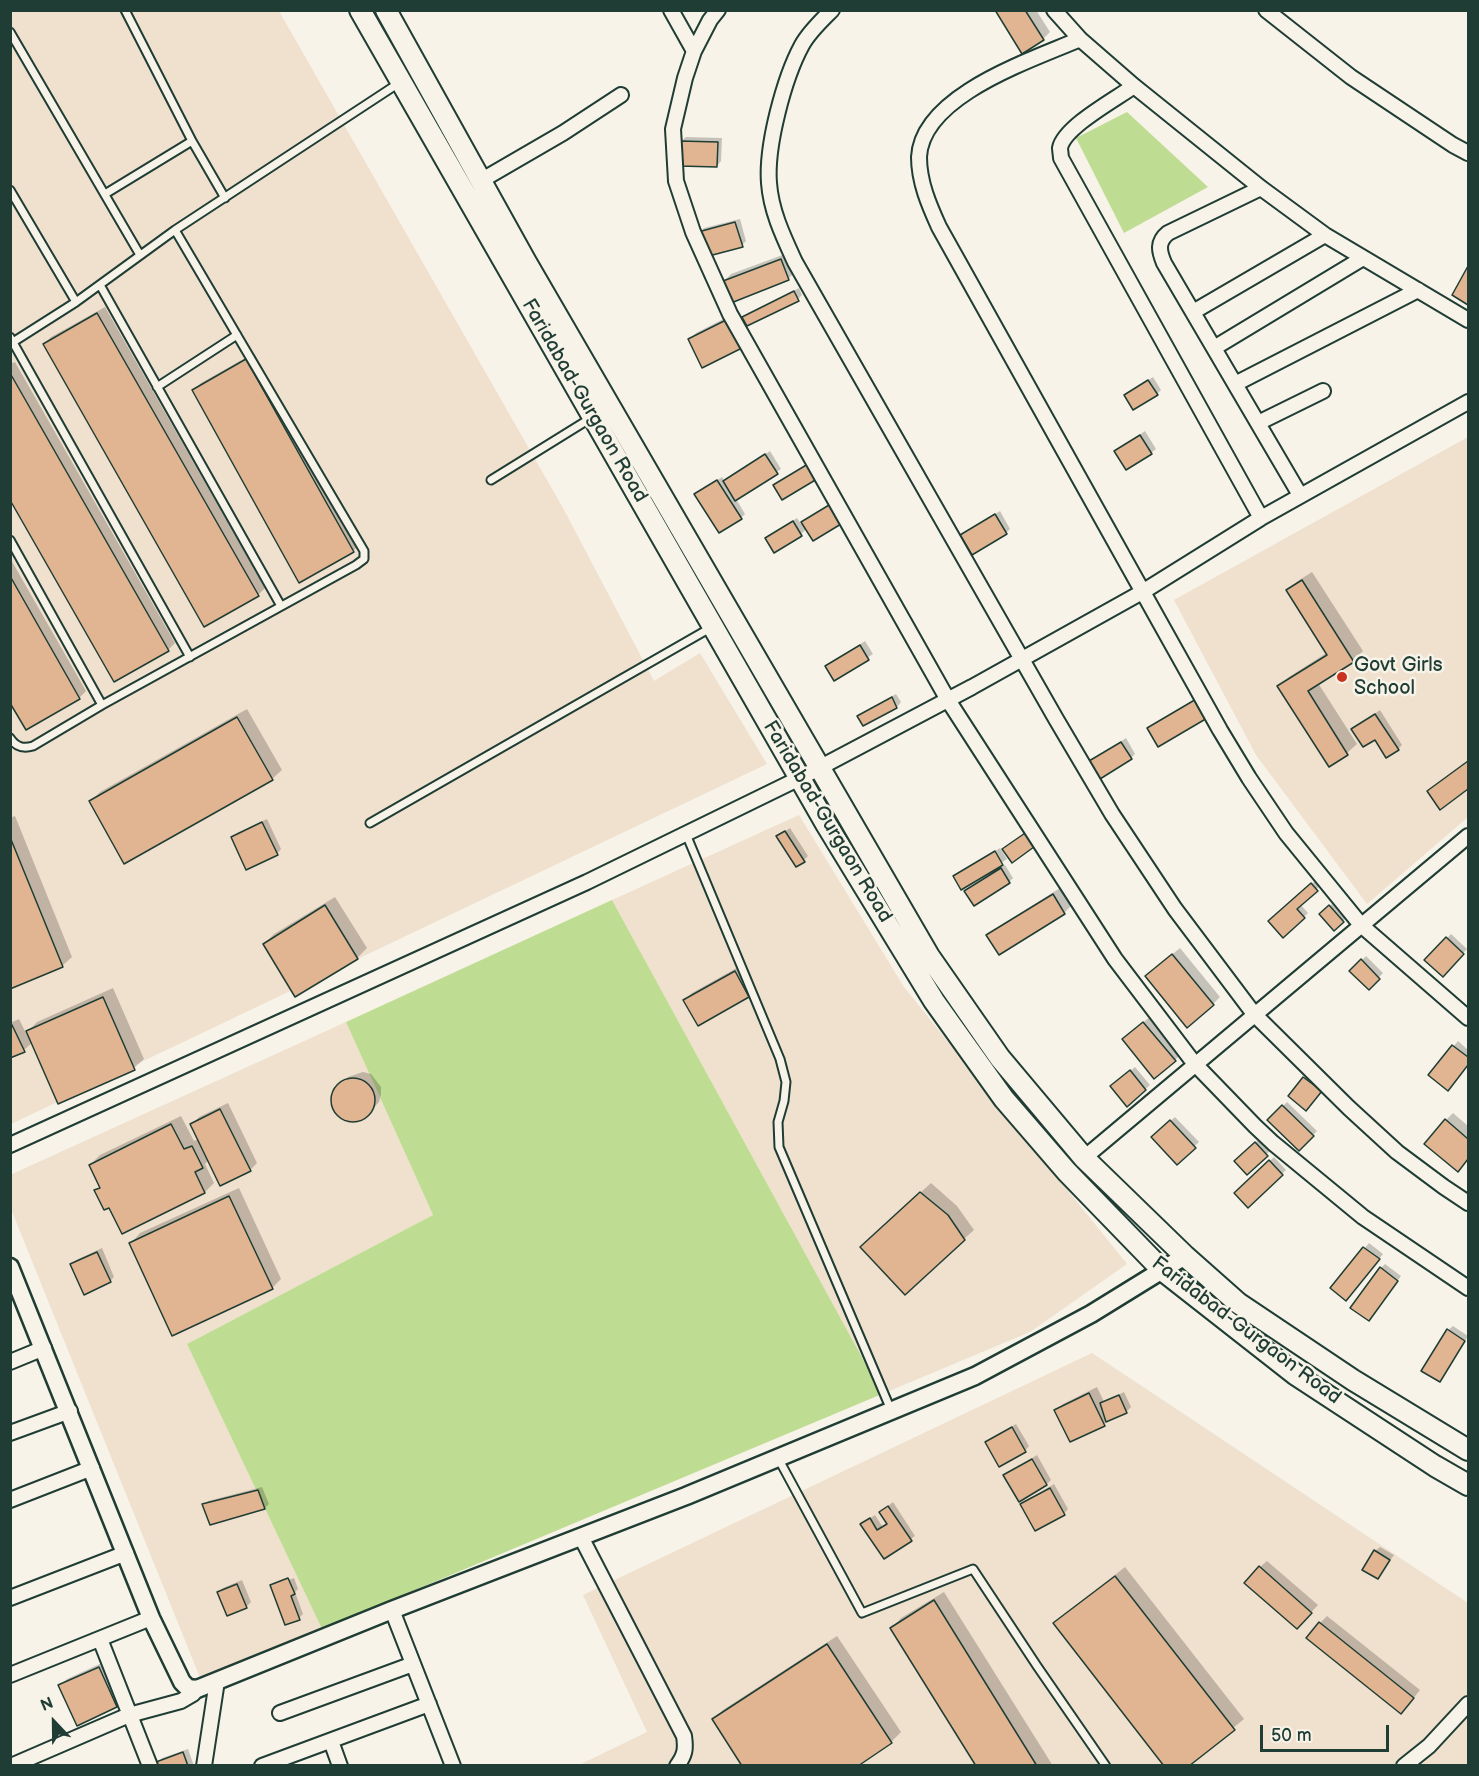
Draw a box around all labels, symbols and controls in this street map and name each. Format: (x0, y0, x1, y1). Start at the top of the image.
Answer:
street label: Faridabad-Gurgaon Road (516, 295, 652, 507)
place label: Govt Girls School (1354, 654, 1443, 701)
marker: Govt Girls School (1335, 670, 1349, 684)
street label: Faridabad-Gurgaon Road (757, 717, 897, 927)
street label: Faridabad-Gurgaon Road (1147, 1252, 1345, 1410)
north arrow (24, 1692, 84, 1752)
text: N (38, 1694, 56, 1716)
scale bar (1263, 1713, 1392, 1751)
text: 50 m (1271, 1725, 1312, 1746)

